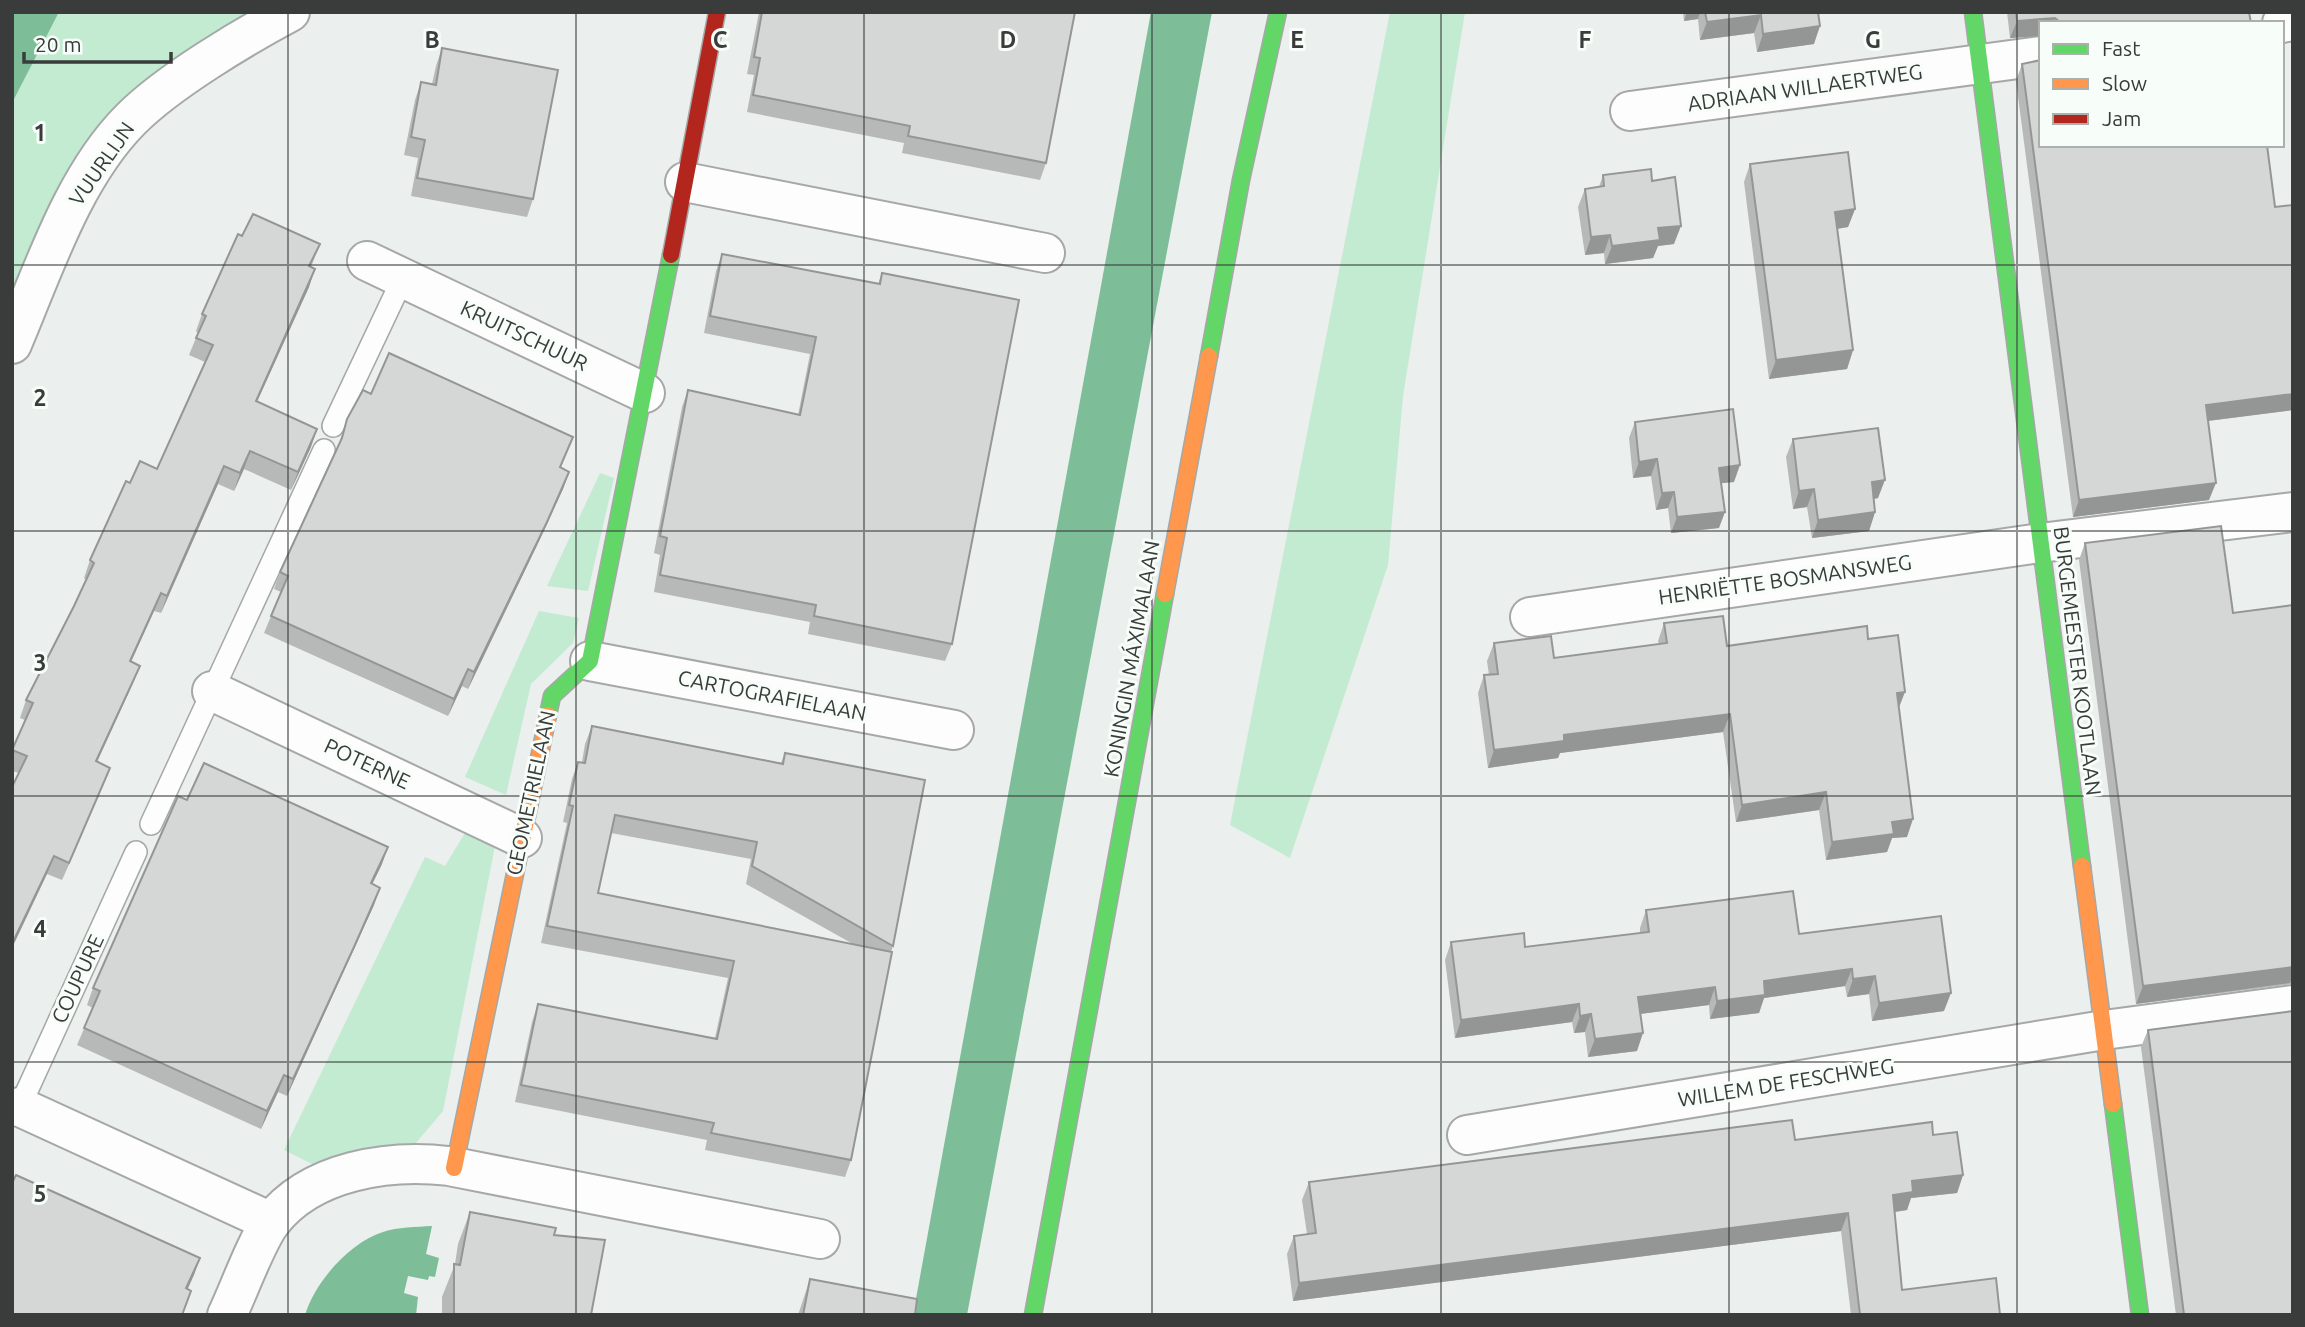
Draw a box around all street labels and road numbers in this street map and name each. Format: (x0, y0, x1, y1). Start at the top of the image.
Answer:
street label: ADRIAAN WILLAERTWEG (1686, 59, 1924, 115)
street label: VUURLIJN (64, 117, 139, 210)
street label: KRUITSCHUUR (457, 295, 592, 375)
street label: BURGEMEESTER KOOTLAAN (2050, 525, 2106, 797)
street label: KONINGIN MÁXIMALAAN (1098, 539, 1164, 779)
street label: HENRIËTTE BOSMANSWEG (1657, 549, 1913, 609)
street label: CARTOGRAFIELAAN (676, 665, 868, 725)
street label: GEOMETRIELAAN (501, 708, 559, 877)
street label: POTERNE (321, 733, 414, 793)
street label: COUPURE (46, 930, 108, 1027)
street label: WILLEM DE FESCHWEG (1676, 1053, 1896, 1111)

